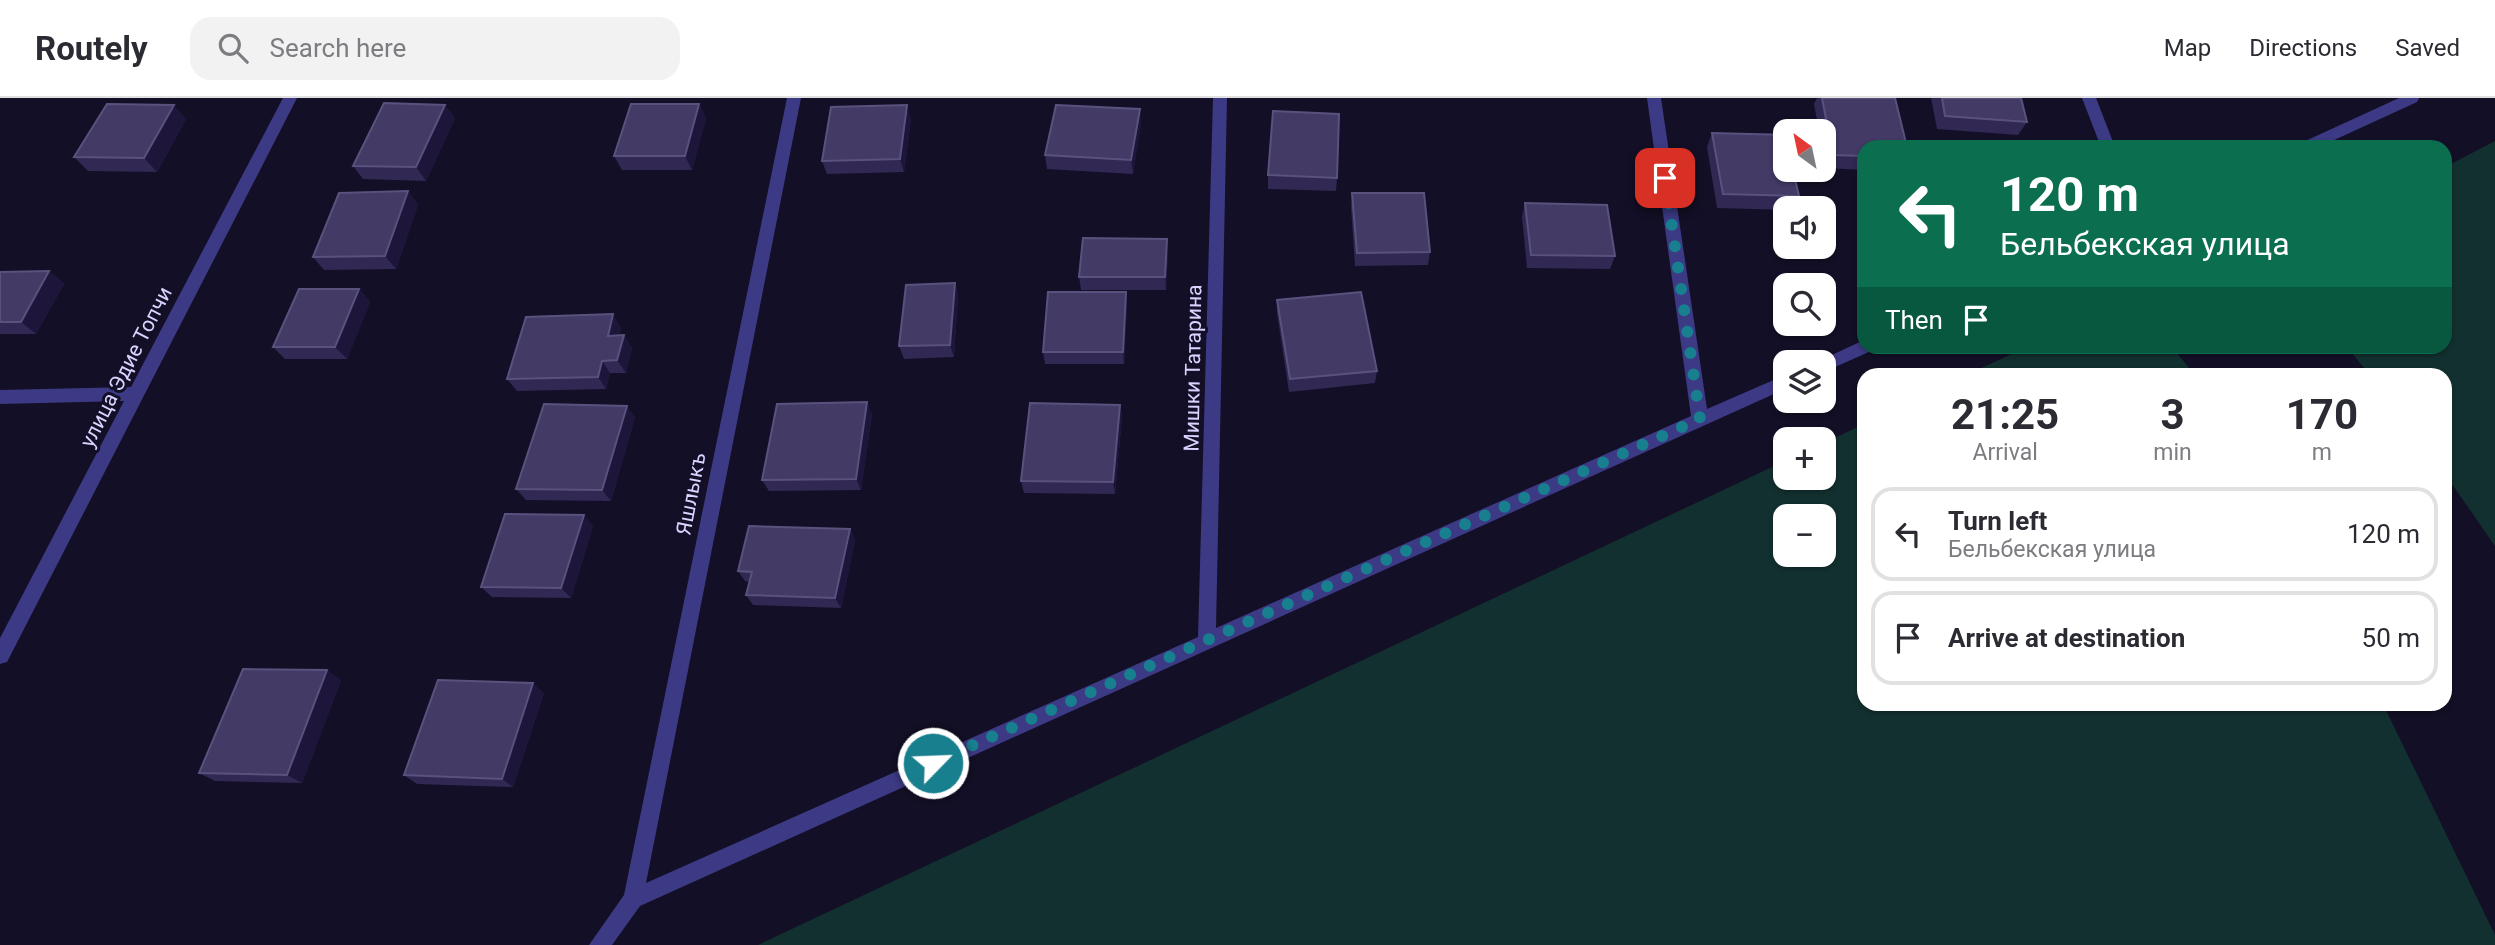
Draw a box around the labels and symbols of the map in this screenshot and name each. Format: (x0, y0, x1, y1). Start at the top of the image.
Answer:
north arrow (1773, 119, 1836, 182)
pin (1635, 148, 1695, 208)
street label: улица Эдие Топчи (75, 283, 177, 451)
street label: Мишки Татарина (1180, 284, 1206, 452)
street label: Яшлыкъ (671, 451, 711, 537)
position arrow (896, 726, 970, 800)

